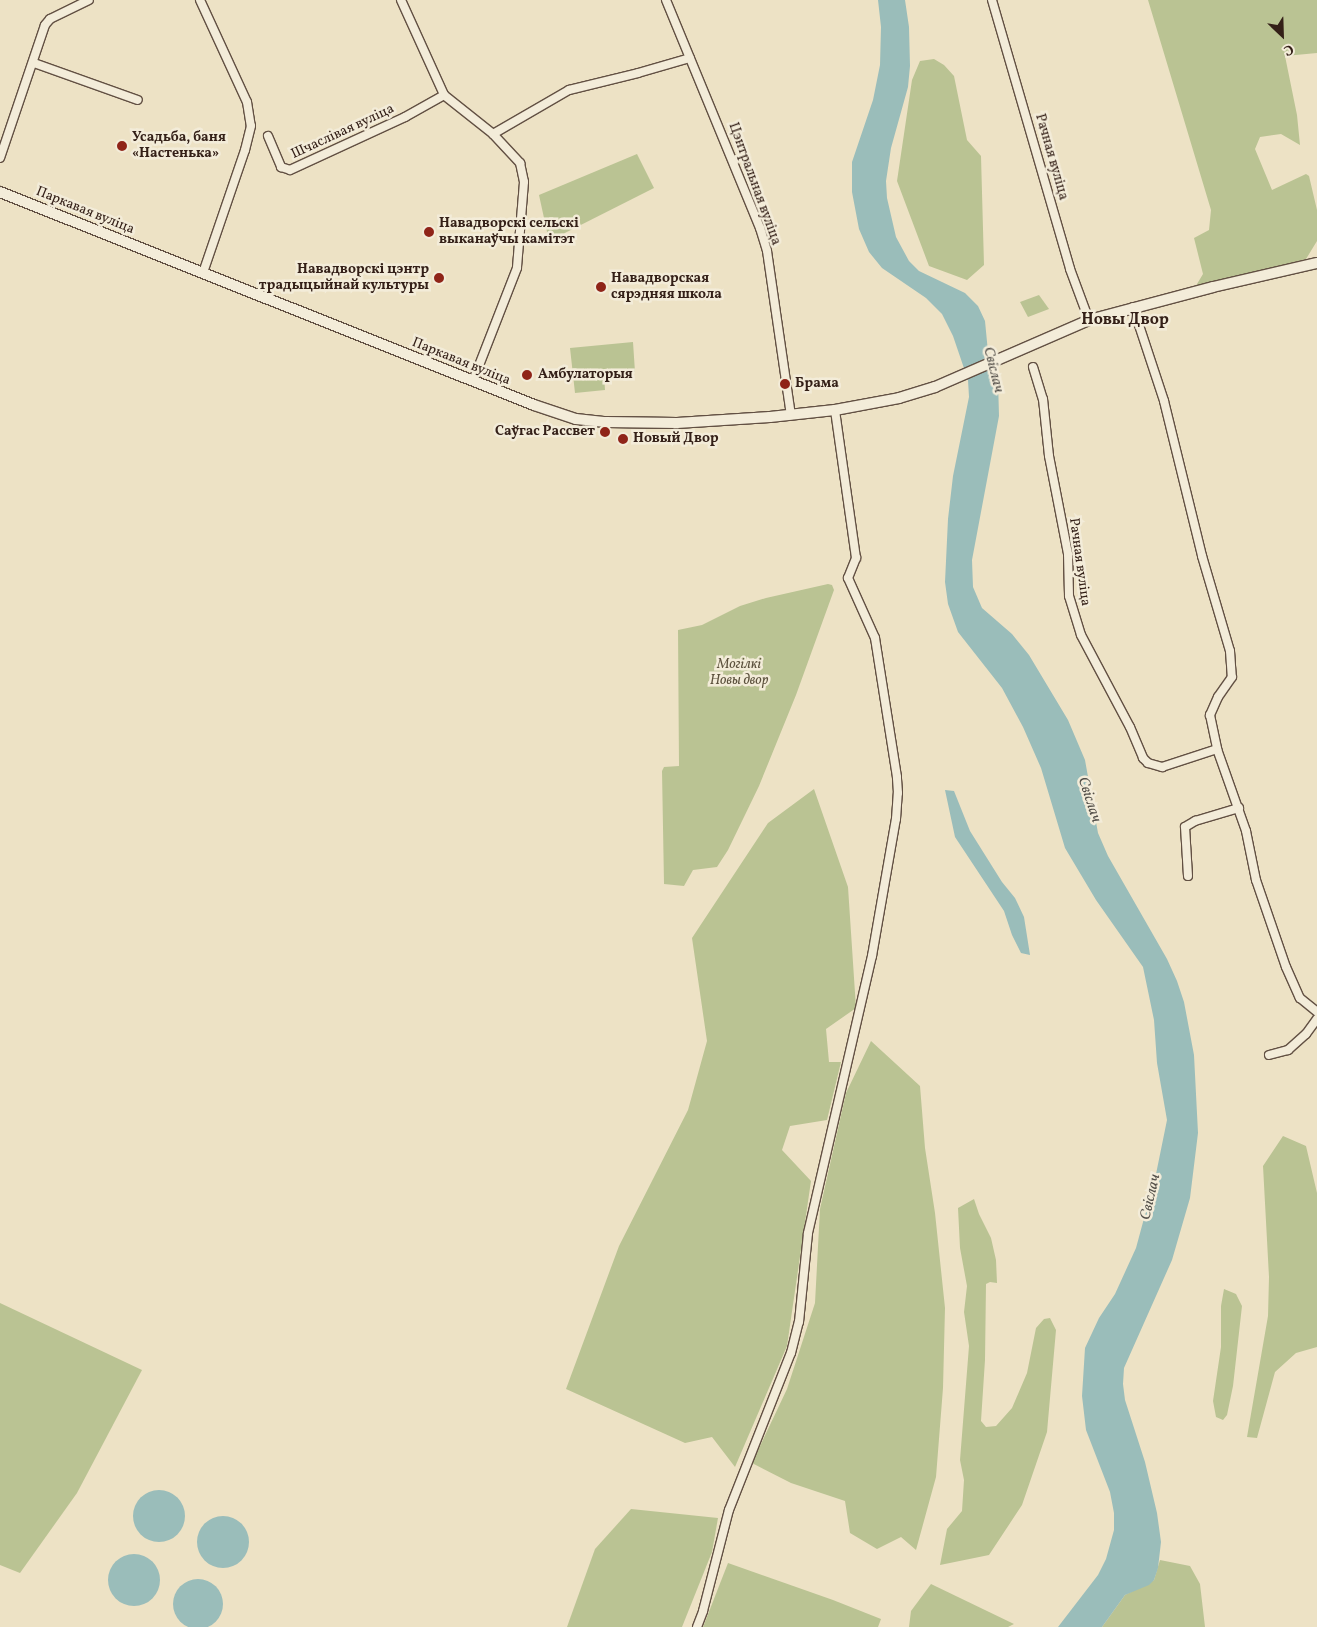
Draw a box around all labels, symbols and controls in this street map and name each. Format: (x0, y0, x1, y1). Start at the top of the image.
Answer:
north arrow (1257, 10, 1307, 60)
text: С (1280, 39, 1296, 60)
street label: Шчаслівая вуліца (289, 101, 397, 163)
street label: Рачная вуліца (1031, 112, 1071, 202)
street label: Цэнтральная вуліца (724, 120, 784, 248)
place label: Усадьба, баня «Настенька» (132, 130, 226, 162)
marker: Усадьба, баня «Настенька» (116, 140, 128, 152)
street label: Паркавая вуліца (33, 184, 137, 238)
place label: Навадворскі сельскі выканаўчы камітэт (439, 216, 579, 248)
marker: Навадворскі сельскі выканаўчы камітэт (423, 226, 435, 238)
place label: Навадворскі цэнтр традыцыйнай культуры (259, 262, 429, 294)
place label: Навадворская сярэдняя школа (611, 271, 722, 304)
marker: Навадворскі цэнтр традыцыйнай культуры (433, 272, 445, 284)
marker: Навадворская сярэдняя школа (595, 281, 607, 293)
district label: Новы Двор (1081, 310, 1169, 330)
street label: Паркавая вуліца (409, 335, 513, 389)
water label: Свіслач (979, 345, 1007, 395)
place label: Амбулаторыя (538, 367, 633, 383)
marker: Амбулаторыя (520, 368, 534, 382)
place label: Брама (795, 376, 839, 392)
marker: Брама (779, 378, 791, 390)
place label: Саўгас Рассвет (495, 424, 595, 440)
marker: Саўгас Рассвет (599, 426, 611, 438)
place label: Новый Двор (633, 431, 719, 447)
marker: Новый Двор (617, 433, 629, 445)
street label: Рачная вуліца (1064, 517, 1094, 607)
park label: Могілкі Новы двор (710, 657, 768, 690)
water label: Свіслач (1073, 775, 1105, 825)
water label: Свіслач (1137, 1172, 1165, 1222)

